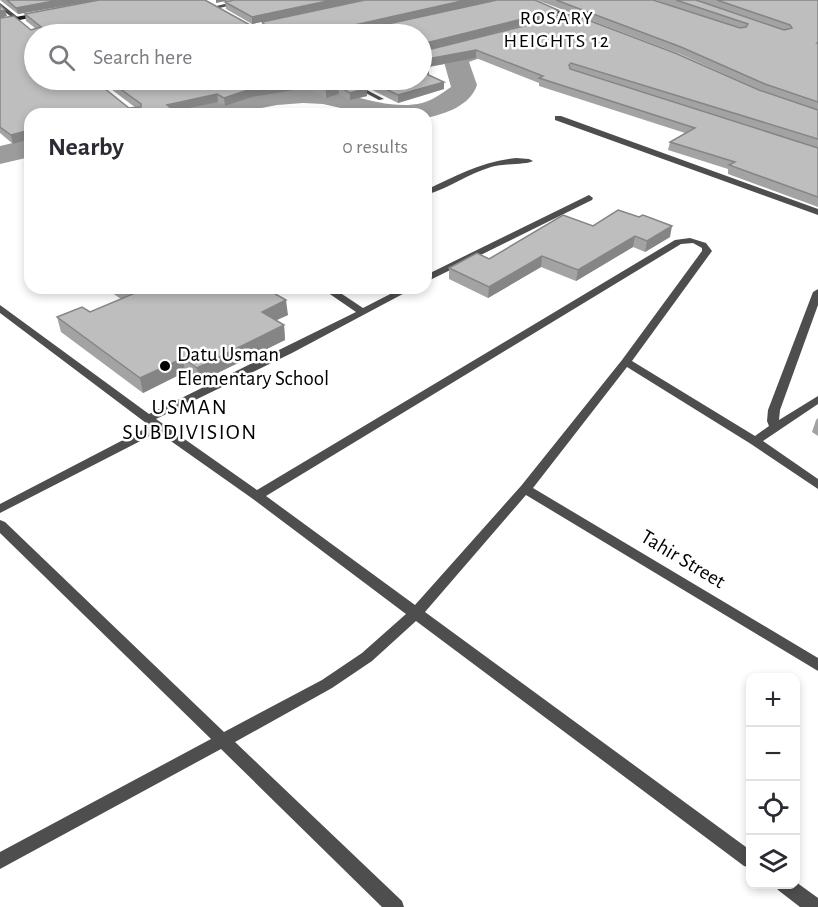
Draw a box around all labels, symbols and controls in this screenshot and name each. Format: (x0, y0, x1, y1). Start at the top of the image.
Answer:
district label: ROSARY HEIGHTS 12 (504, 8, 610, 51)
search box (24, 24, 432, 90)
icon: search (45, 41, 78, 74)
text: Search here (93, 46, 192, 68)
text: Nearby (48, 134, 124, 160)
text: 0 results (342, 137, 408, 157)
place label: Datu Usman Elementary School (177, 344, 329, 389)
marker: Datu Usman Elementary School (158, 359, 172, 373)
district label: USMAN SUBDIVISION (122, 396, 258, 443)
street label: Tahir Street (637, 526, 729, 592)
map controls (746, 673, 800, 889)
button: + (746, 673, 800, 727)
button: − (746, 727, 800, 781)
button: locate (746, 781, 800, 835)
button: layers (746, 835, 800, 889)

